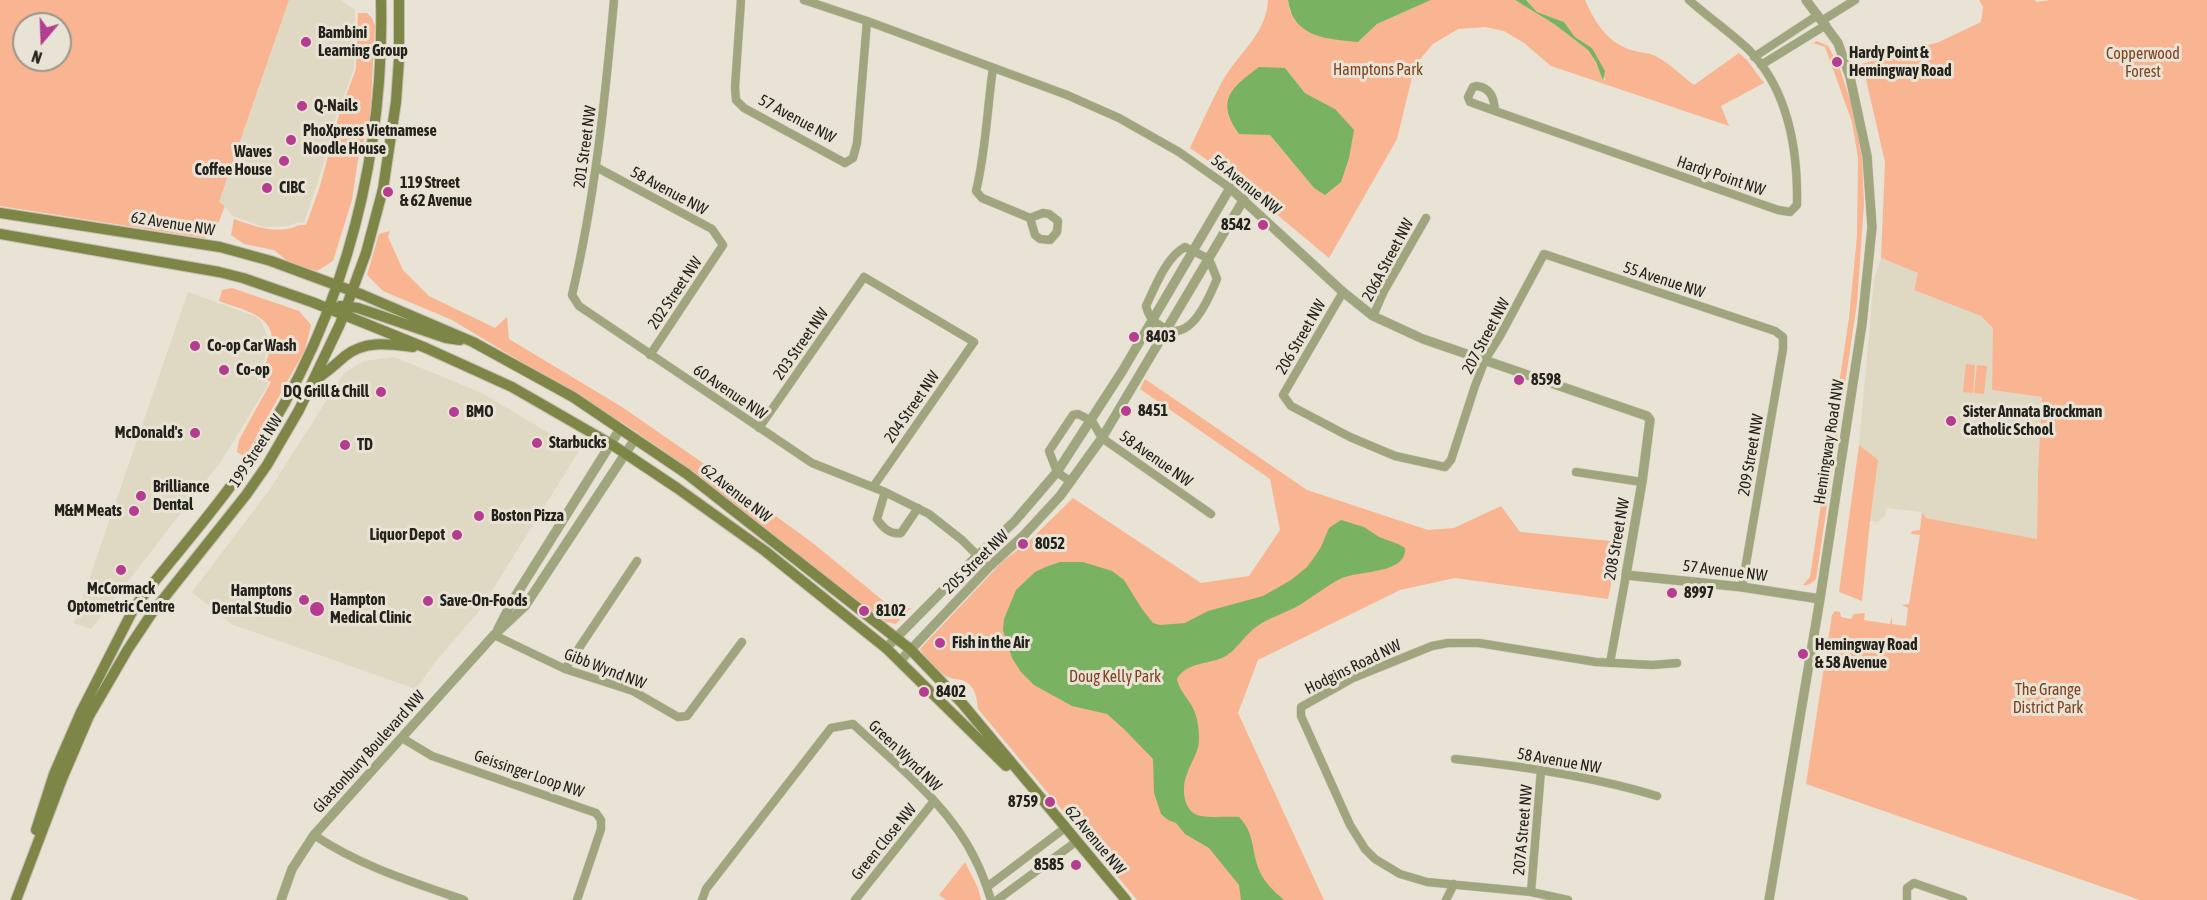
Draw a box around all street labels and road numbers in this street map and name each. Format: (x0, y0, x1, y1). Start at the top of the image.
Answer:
street label: 57 Avenue NW (755, 91, 839, 147)
street label: 201 Street NW (570, 105, 600, 189)
street label: 56 Avenue NW (1207, 151, 1285, 219)
street label: Hardy Point NW (1674, 152, 1768, 200)
street label: 58 Avenue NW (627, 163, 711, 219)
street label: 62 Avenue NW (130, 208, 216, 240)
street label: 206A Street NW (1358, 215, 1418, 305)
street label: 202 Street NW (644, 253, 706, 333)
street label: 55 Avenue NW (1621, 258, 1707, 302)
street label: 207 Street NW (1458, 295, 1514, 377)
street label: 206 Street NW (1272, 296, 1330, 378)
street label: 203 Street NW (769, 304, 833, 384)
street label: 60 Avenue NW (690, 360, 770, 424)
street label: 204 Street NW (880, 367, 944, 447)
street label: Hemingway Road NW (1810, 378, 1848, 506)
street label: 199 Street NW (225, 411, 287, 491)
street label: 209 Street NW (1734, 412, 1768, 498)
street label: 58 Avenue NW (1116, 427, 1196, 491)
street label: 62 Avenue NW (697, 459, 775, 527)
street label: 208 Street NW (1600, 496, 1634, 582)
street label: 205 Street NW (939, 526, 1013, 598)
street label: 57 Avenue NW (1682, 556, 1768, 586)
street label: Hodgins Road NW (1302, 636, 1404, 698)
street label: Gibb Wynd NW (561, 645, 649, 693)
street label: Glastonbury Boulevard NW (309, 687, 429, 817)
street label: Green Wynd NW (864, 716, 946, 796)
street label: 58 Avenue NW (1516, 744, 1602, 778)
street label: Geissinger Loop NW (472, 746, 586, 802)
street label: 207A Street NW (1509, 784, 1537, 876)
street label: Green Close NW (847, 800, 921, 884)
street label: 62 Avenue NW (1060, 801, 1130, 879)

